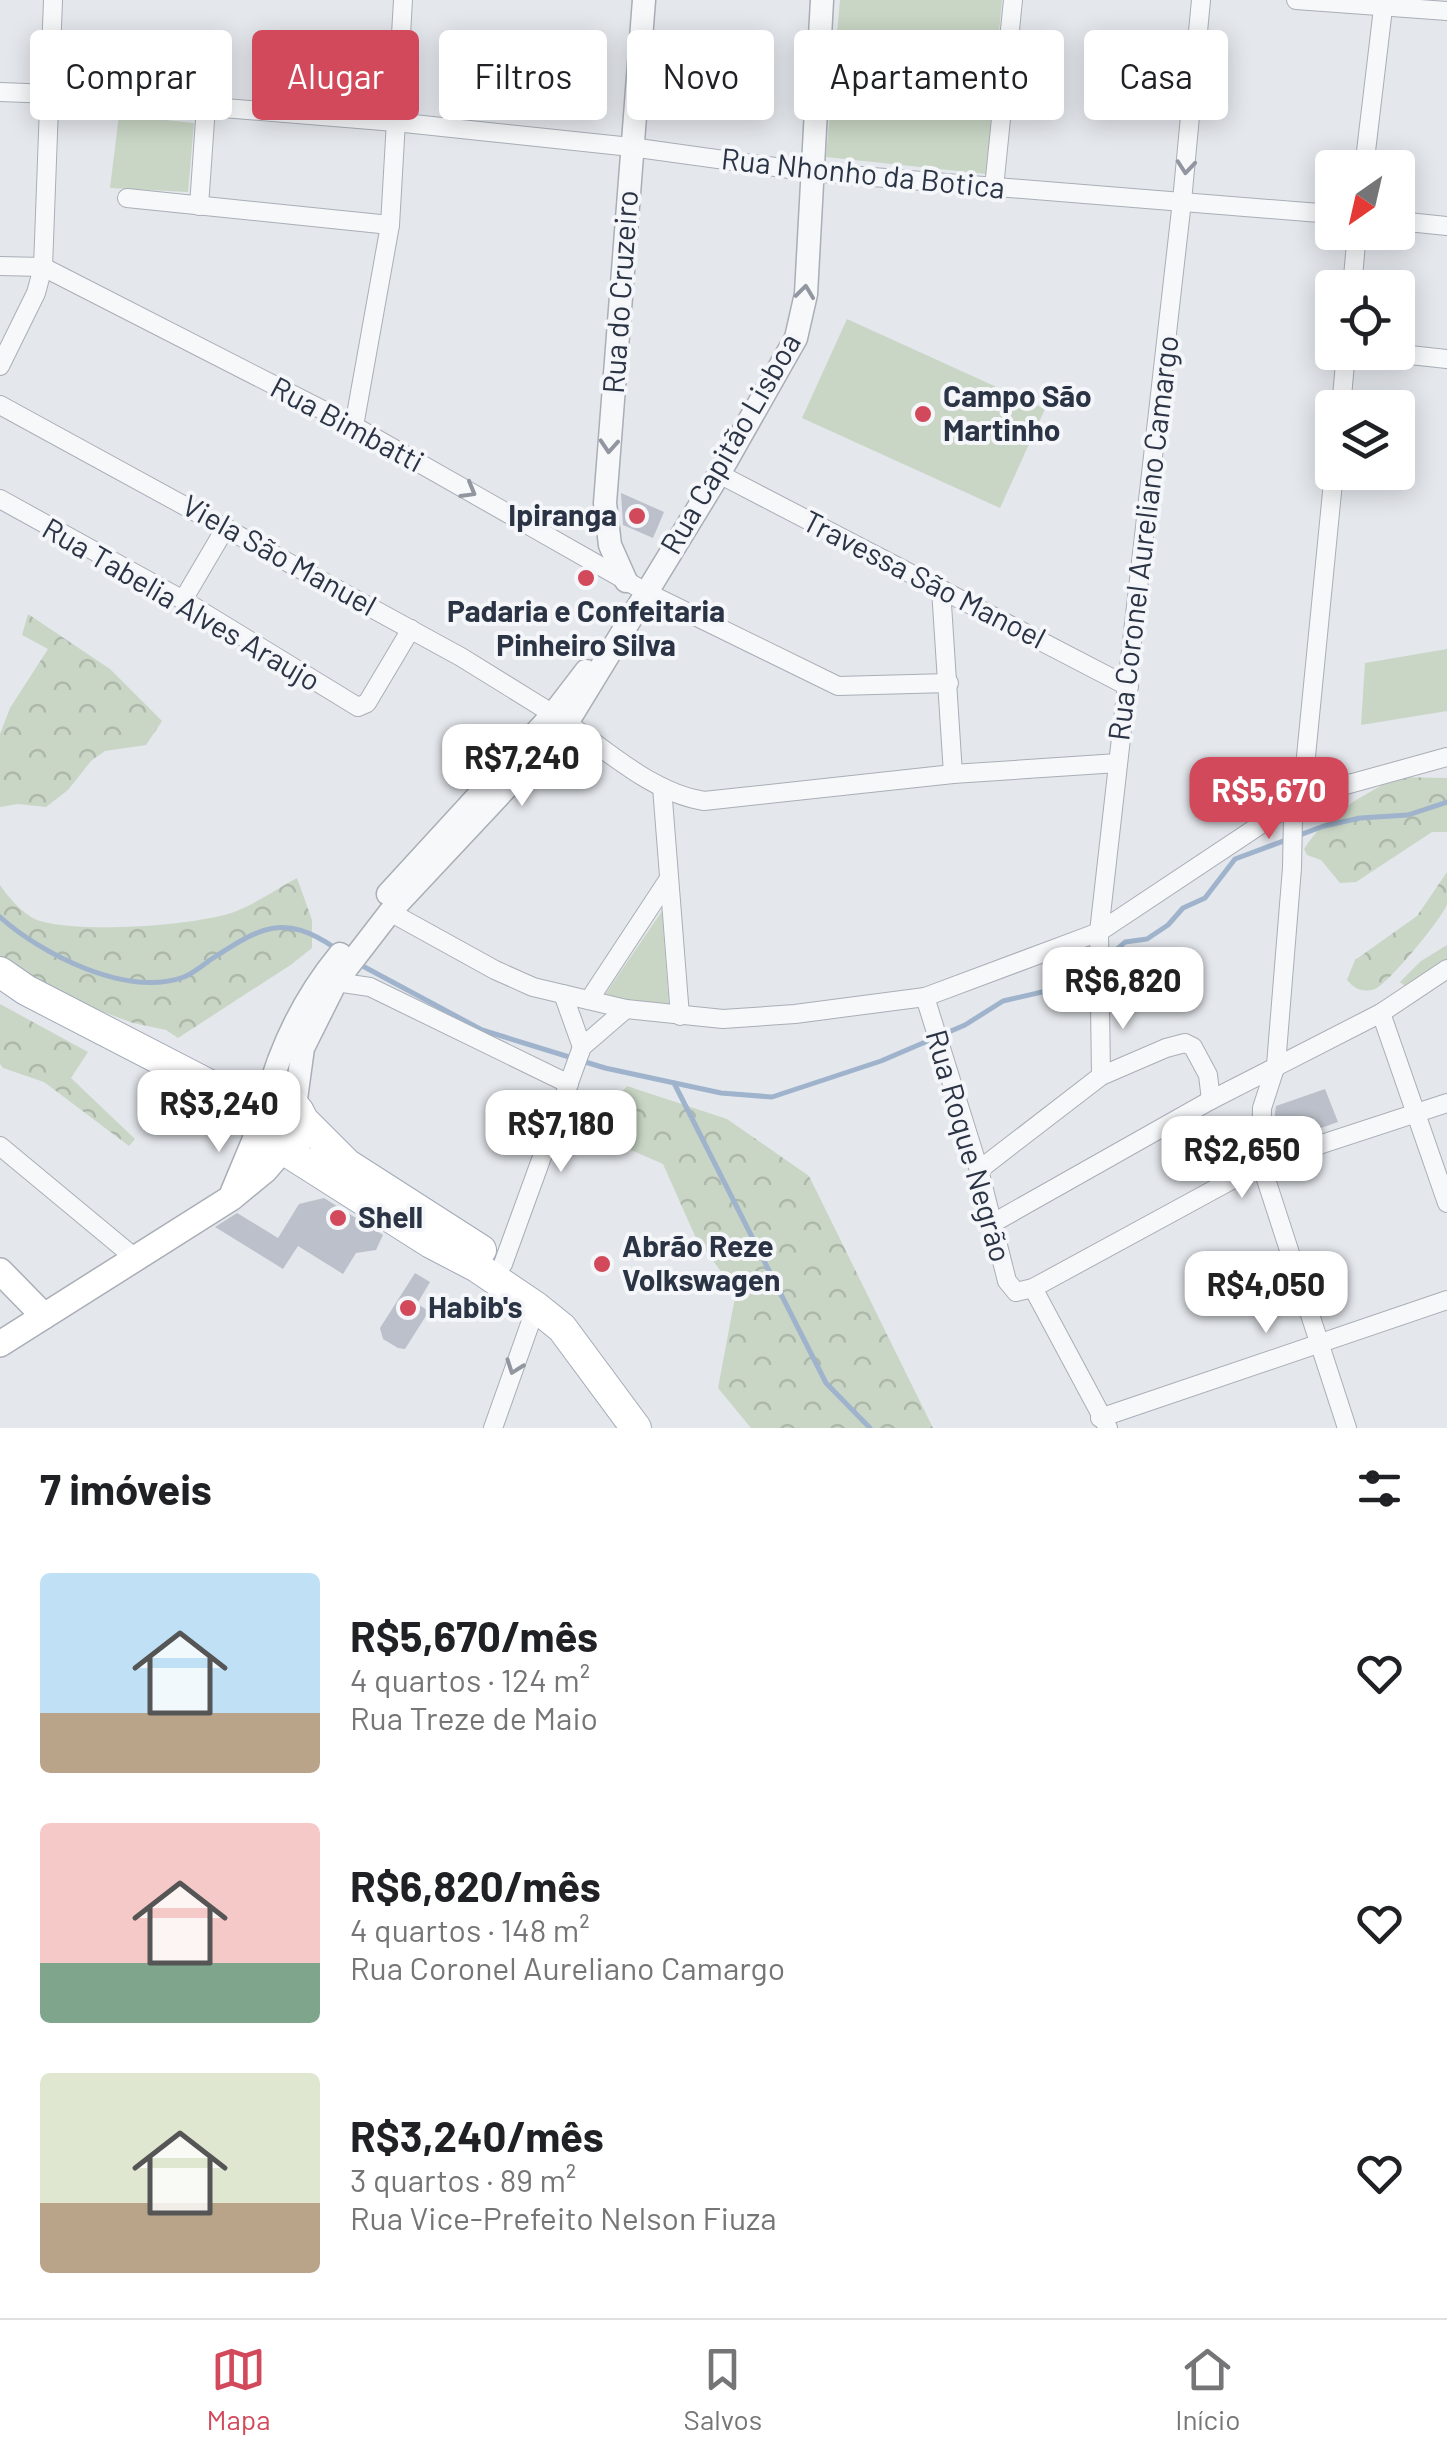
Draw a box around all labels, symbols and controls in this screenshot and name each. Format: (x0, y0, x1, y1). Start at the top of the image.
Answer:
chip: Comprar (30, 30, 232, 120)
chip: Alugar (252, 30, 419, 120)
chip: Filtros (439, 30, 607, 120)
chip: Novo (627, 30, 774, 120)
chip: Apartamento (794, 30, 1064, 120)
chip: Casa (1084, 30, 1228, 120)
street label: Rua Nhonho da Botica (720, 139, 1007, 205)
north arrow (1315, 150, 1415, 250)
map controls (1315, 150, 1415, 490)
one-way arrow (1175, 159, 1197, 175)
street label: Rua do Cruzeiro (594, 189, 644, 395)
button: locate (1315, 270, 1415, 370)
one-way arrow (794, 283, 815, 299)
street label: Rua Capitão Lisboa (652, 326, 807, 560)
street label: Rua Coronel Aureliano Camargo (1099, 333, 1185, 742)
street label: Rua Bimbatti (265, 368, 431, 479)
place label: Campo São Martinho (943, 377, 1092, 447)
button: layers (1315, 390, 1415, 490)
marker: Campo São Martinho (912, 403, 934, 425)
one-way arrow (599, 439, 621, 455)
one-way arrow (458, 479, 476, 499)
street label: Viela São Manuel (177, 486, 383, 622)
place label: Ipiranga (508, 496, 617, 532)
street label: Travessa São Manoel (798, 501, 1052, 655)
marker: Ipiranga (626, 505, 648, 527)
street label: Rua Tabelia Alves Araujo (37, 509, 327, 698)
marker: Padaria e Confeitaria Pinheiro Silva (575, 567, 597, 589)
place label: Padaria e Confeitaria Pinheiro Silva (447, 592, 725, 662)
pin: R$7,240 (430, 724, 614, 809)
text: R$7,240 (464, 737, 580, 775)
pin: R$5,670 (1177, 757, 1361, 842)
text: R$5,670 (1212, 770, 1326, 808)
pin: R$6,820 (1031, 947, 1215, 1032)
text: R$6,820 (1064, 960, 1182, 998)
street label: Rua Roque Negrão (920, 1025, 1020, 1266)
pin: R$3,240 (127, 1070, 311, 1155)
text: R$3,240 (159, 1083, 279, 1121)
pin: R$7,180 (469, 1090, 653, 1175)
text: R$7,180 (507, 1103, 615, 1141)
pin: R$2,650 (1150, 1116, 1334, 1201)
text: R$2,650 (1183, 1129, 1301, 1167)
place label: Shell (358, 1198, 423, 1234)
marker: Shell (327, 1207, 349, 1229)
place label: Abrão Reze Volkswagen (622, 1227, 781, 1297)
pin: R$4,050 (1174, 1251, 1358, 1336)
marker: Abrão Reze Volkswagen (591, 1253, 613, 1275)
text: R$4,050 (1207, 1264, 1325, 1302)
place label: Habib's (428, 1288, 522, 1324)
marker: Habib's (397, 1297, 419, 1319)
one-way arrow (506, 1358, 526, 1375)
icon: filters (1352, 1461, 1407, 1516)
text: 7 imóveis (40, 1463, 212, 1513)
text: R$5,670/mês (350, 1610, 598, 1660)
icon: home (120, 1613, 240, 1733)
icon: heart (1352, 1646, 1407, 1701)
text: 4 quartos · 124 m² (350, 1660, 590, 1698)
text: Rua Treze de Maio (350, 1698, 598, 1736)
text: R$6,820/mês (350, 1860, 601, 1910)
icon: home (120, 1863, 240, 1983)
icon: heart (1352, 1896, 1407, 1951)
text: 4 quartos · 148 m² (350, 1910, 590, 1948)
text: Rua Coronel Aureliano Camargo (350, 1948, 785, 1986)
text: R$3,240/mês (350, 2110, 604, 2160)
icon: home (120, 2113, 240, 2233)
icon: heart (1352, 2146, 1407, 2201)
text: 3 quartos · 89 m² (350, 2160, 576, 2198)
text: Rua Vice-Prefeito Nelson Fiuza (350, 2198, 777, 2236)
tab: Mapa (207, 2342, 271, 2436)
tab: Salvos (684, 2342, 762, 2436)
tab: Início (1175, 2342, 1240, 2436)

